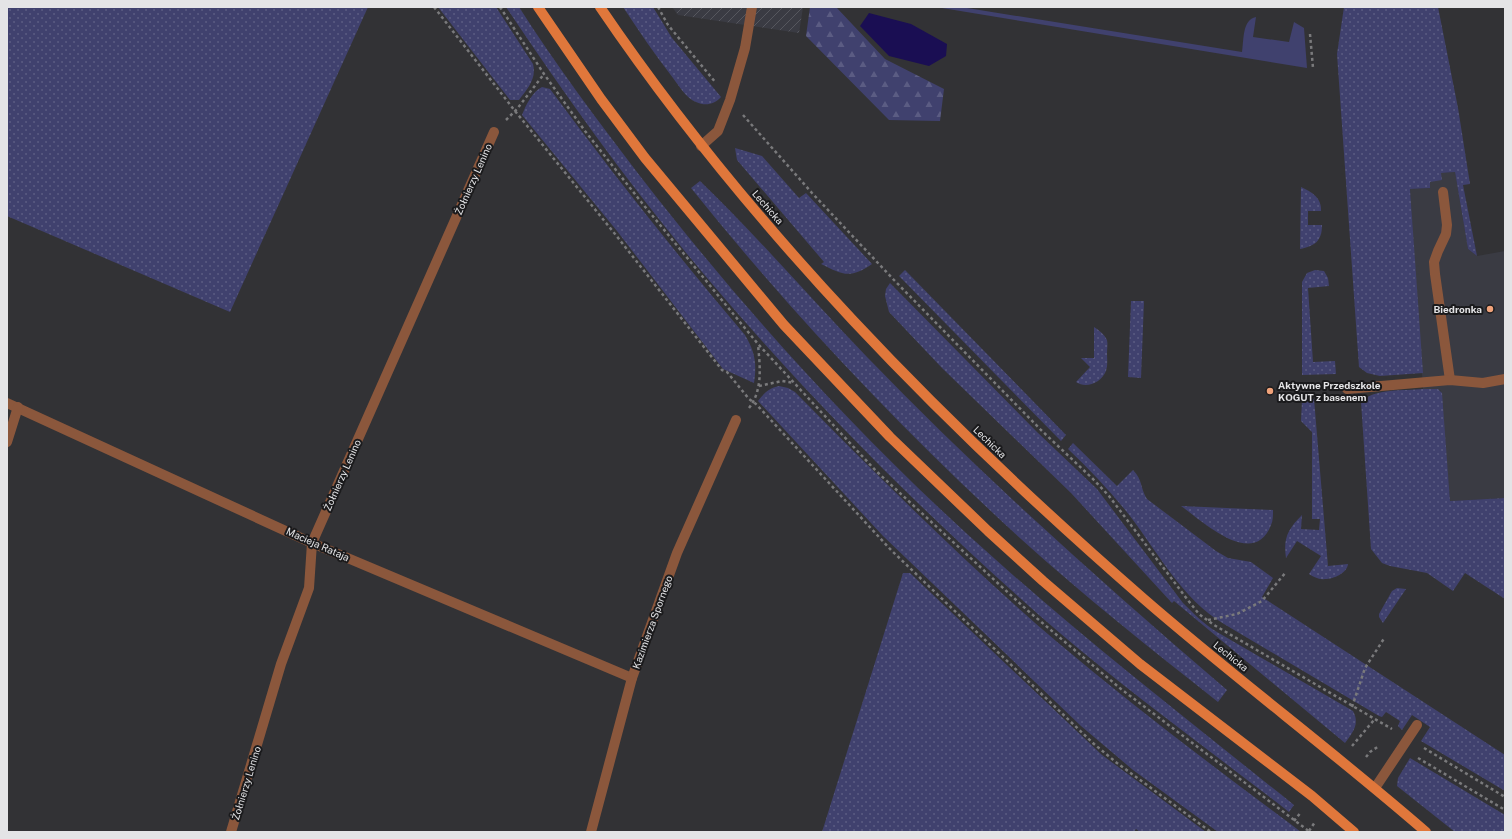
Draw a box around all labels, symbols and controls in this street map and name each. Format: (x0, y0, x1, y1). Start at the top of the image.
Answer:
street label: Żołnierzy Lenino (452, 141, 494, 216)
street label: Lechicka (750, 188, 786, 226)
place label: Biedronka (1434, 303, 1482, 315)
marker: Biedronka (1485, 304, 1495, 314)
place label: Aktywne Przedszkole KOGUT z basenem (1278, 379, 1381, 403)
marker: Aktywne Przedszkole KOGUT z basenem (1265, 386, 1275, 396)
street label: Lechicka (971, 423, 1009, 461)
street label: Żołnierzy Lenino (321, 437, 363, 512)
street label: Macieja Rataja (285, 525, 351, 563)
street label: Kazimierza Spornego (630, 573, 675, 670)
street label: Lechicka (1211, 638, 1251, 674)
street label: Żołnierzy Lenino (229, 744, 263, 821)

